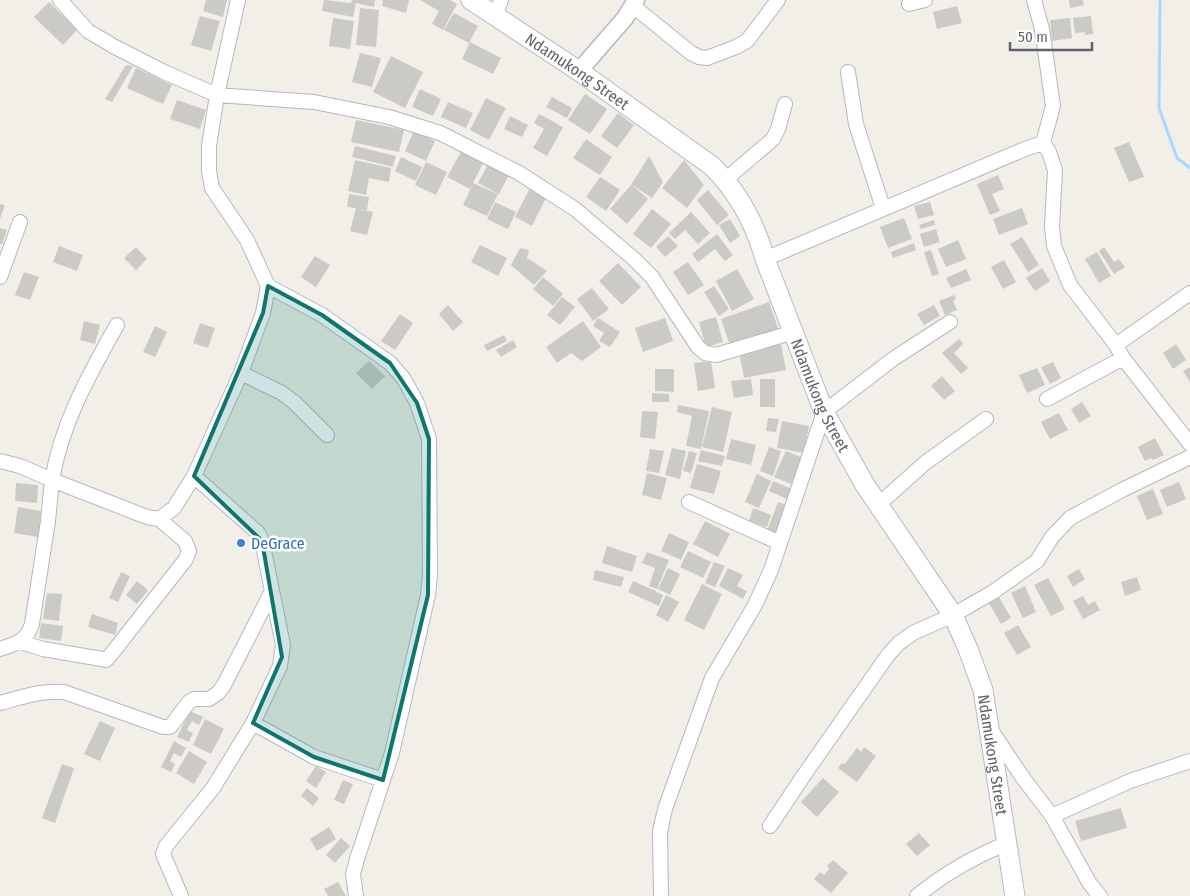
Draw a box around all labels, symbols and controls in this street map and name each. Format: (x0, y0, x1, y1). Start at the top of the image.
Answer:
scale bar (1010, 20, 1092, 52)
text: 50 m (1018, 28, 1048, 46)
street label: Ndamukong Street (522, 29, 634, 114)
street label: Ndamukong Street (787, 336, 854, 456)
place label: DeGrace (251, 534, 305, 553)
marker: DeGrace (235, 537, 247, 549)
street label: Ndamukong Street (974, 693, 1012, 817)

